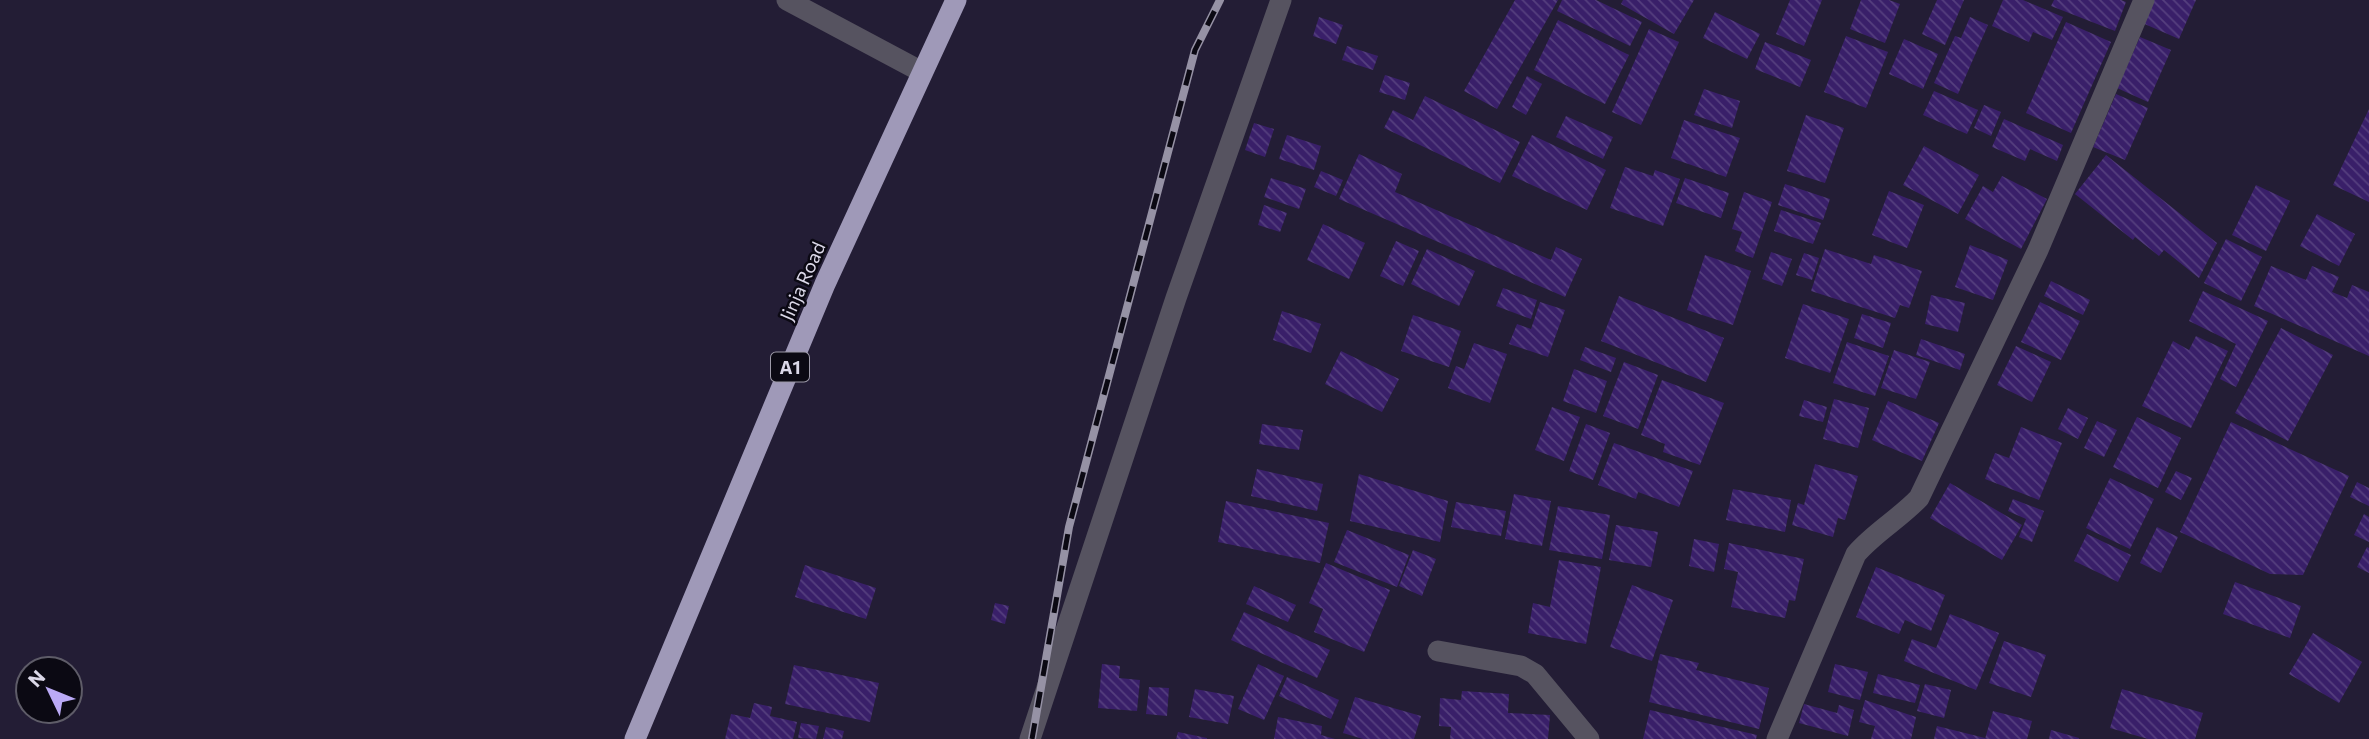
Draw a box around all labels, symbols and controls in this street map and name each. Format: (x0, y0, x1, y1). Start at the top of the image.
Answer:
street label: Jinja Road (774, 238, 830, 324)
road number: A1 (771, 352, 809, 382)
north arrow (14, 655, 84, 725)
text: N (23, 665, 49, 691)

